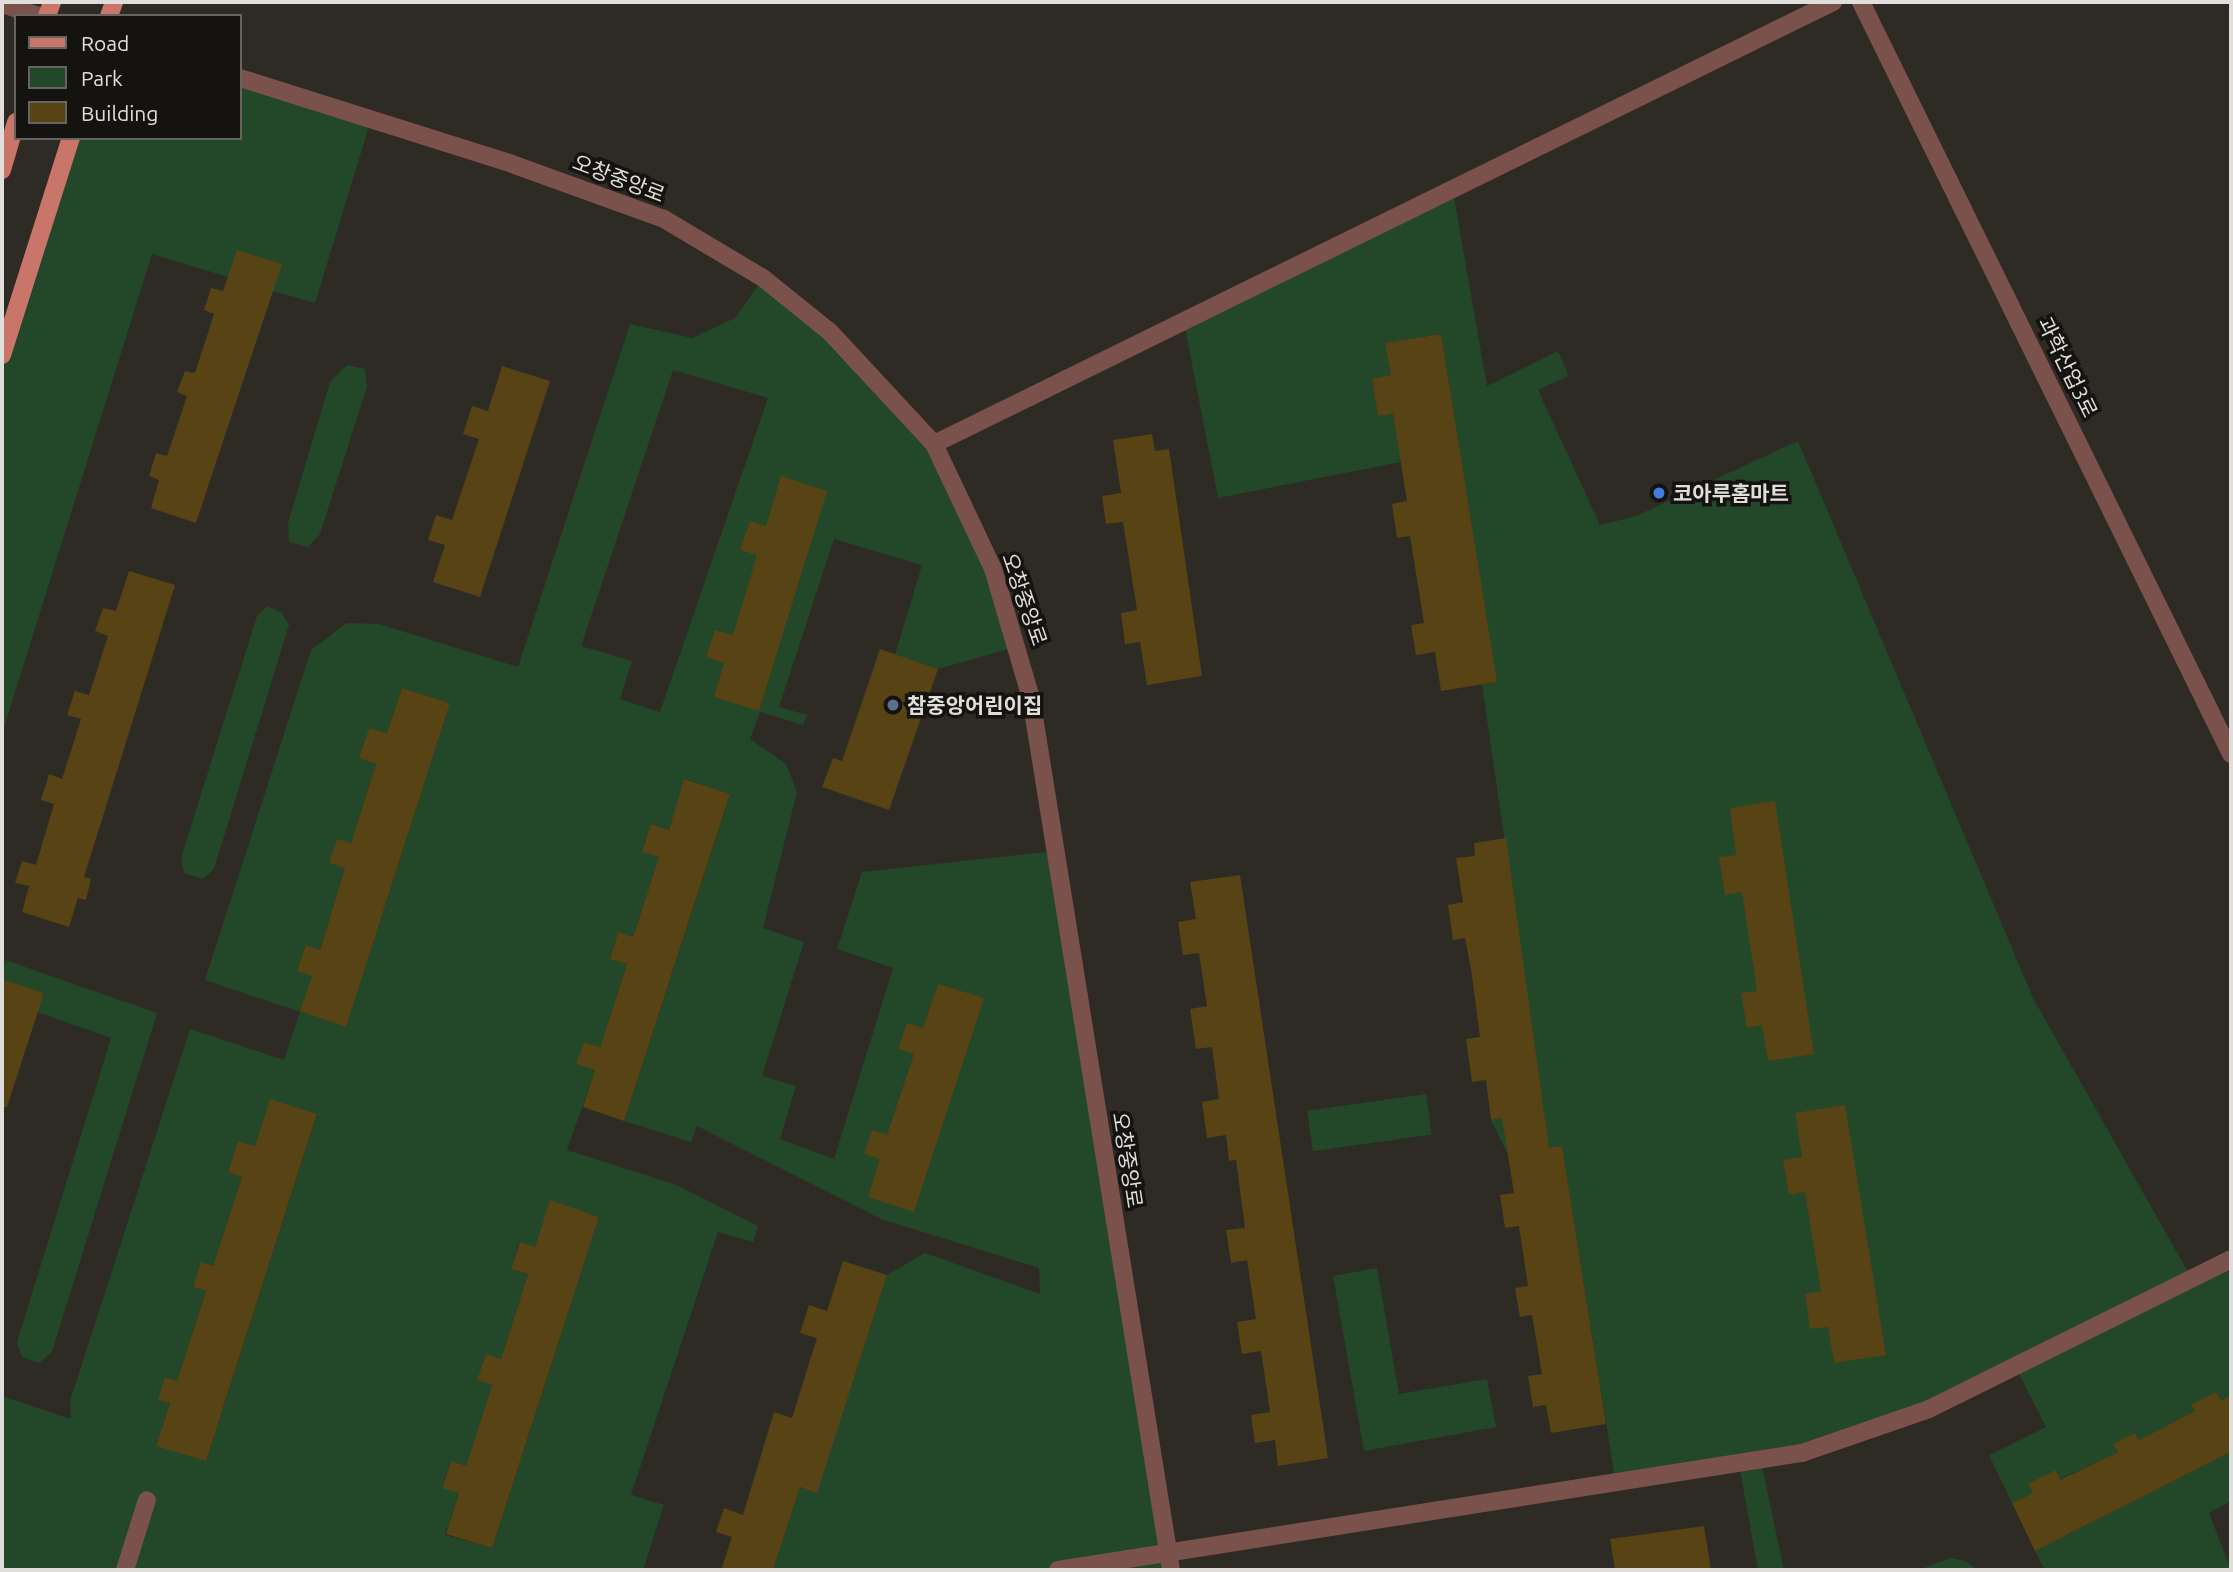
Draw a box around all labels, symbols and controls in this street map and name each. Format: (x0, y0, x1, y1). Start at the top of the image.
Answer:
legend (14, 14, 242, 140)
text: Road (81, 31, 129, 55)
text: Park (81, 66, 123, 90)
text: Building (81, 101, 158, 125)
street label: 오창중앙로 (569, 149, 669, 207)
street label: 과학산업3로 (2033, 313, 2103, 421)
place label: 코아루홈마트 (1673, 480, 1789, 506)
marker: 코아루홈마트 (1651, 485, 1667, 501)
street label: 오창중앙로 (997, 549, 1053, 649)
place label: 참중앙어린이집 (907, 692, 1042, 718)
marker: 참중앙어린이집 (885, 697, 901, 713)
street label: 오창중앙로 (1108, 1110, 1148, 1210)

